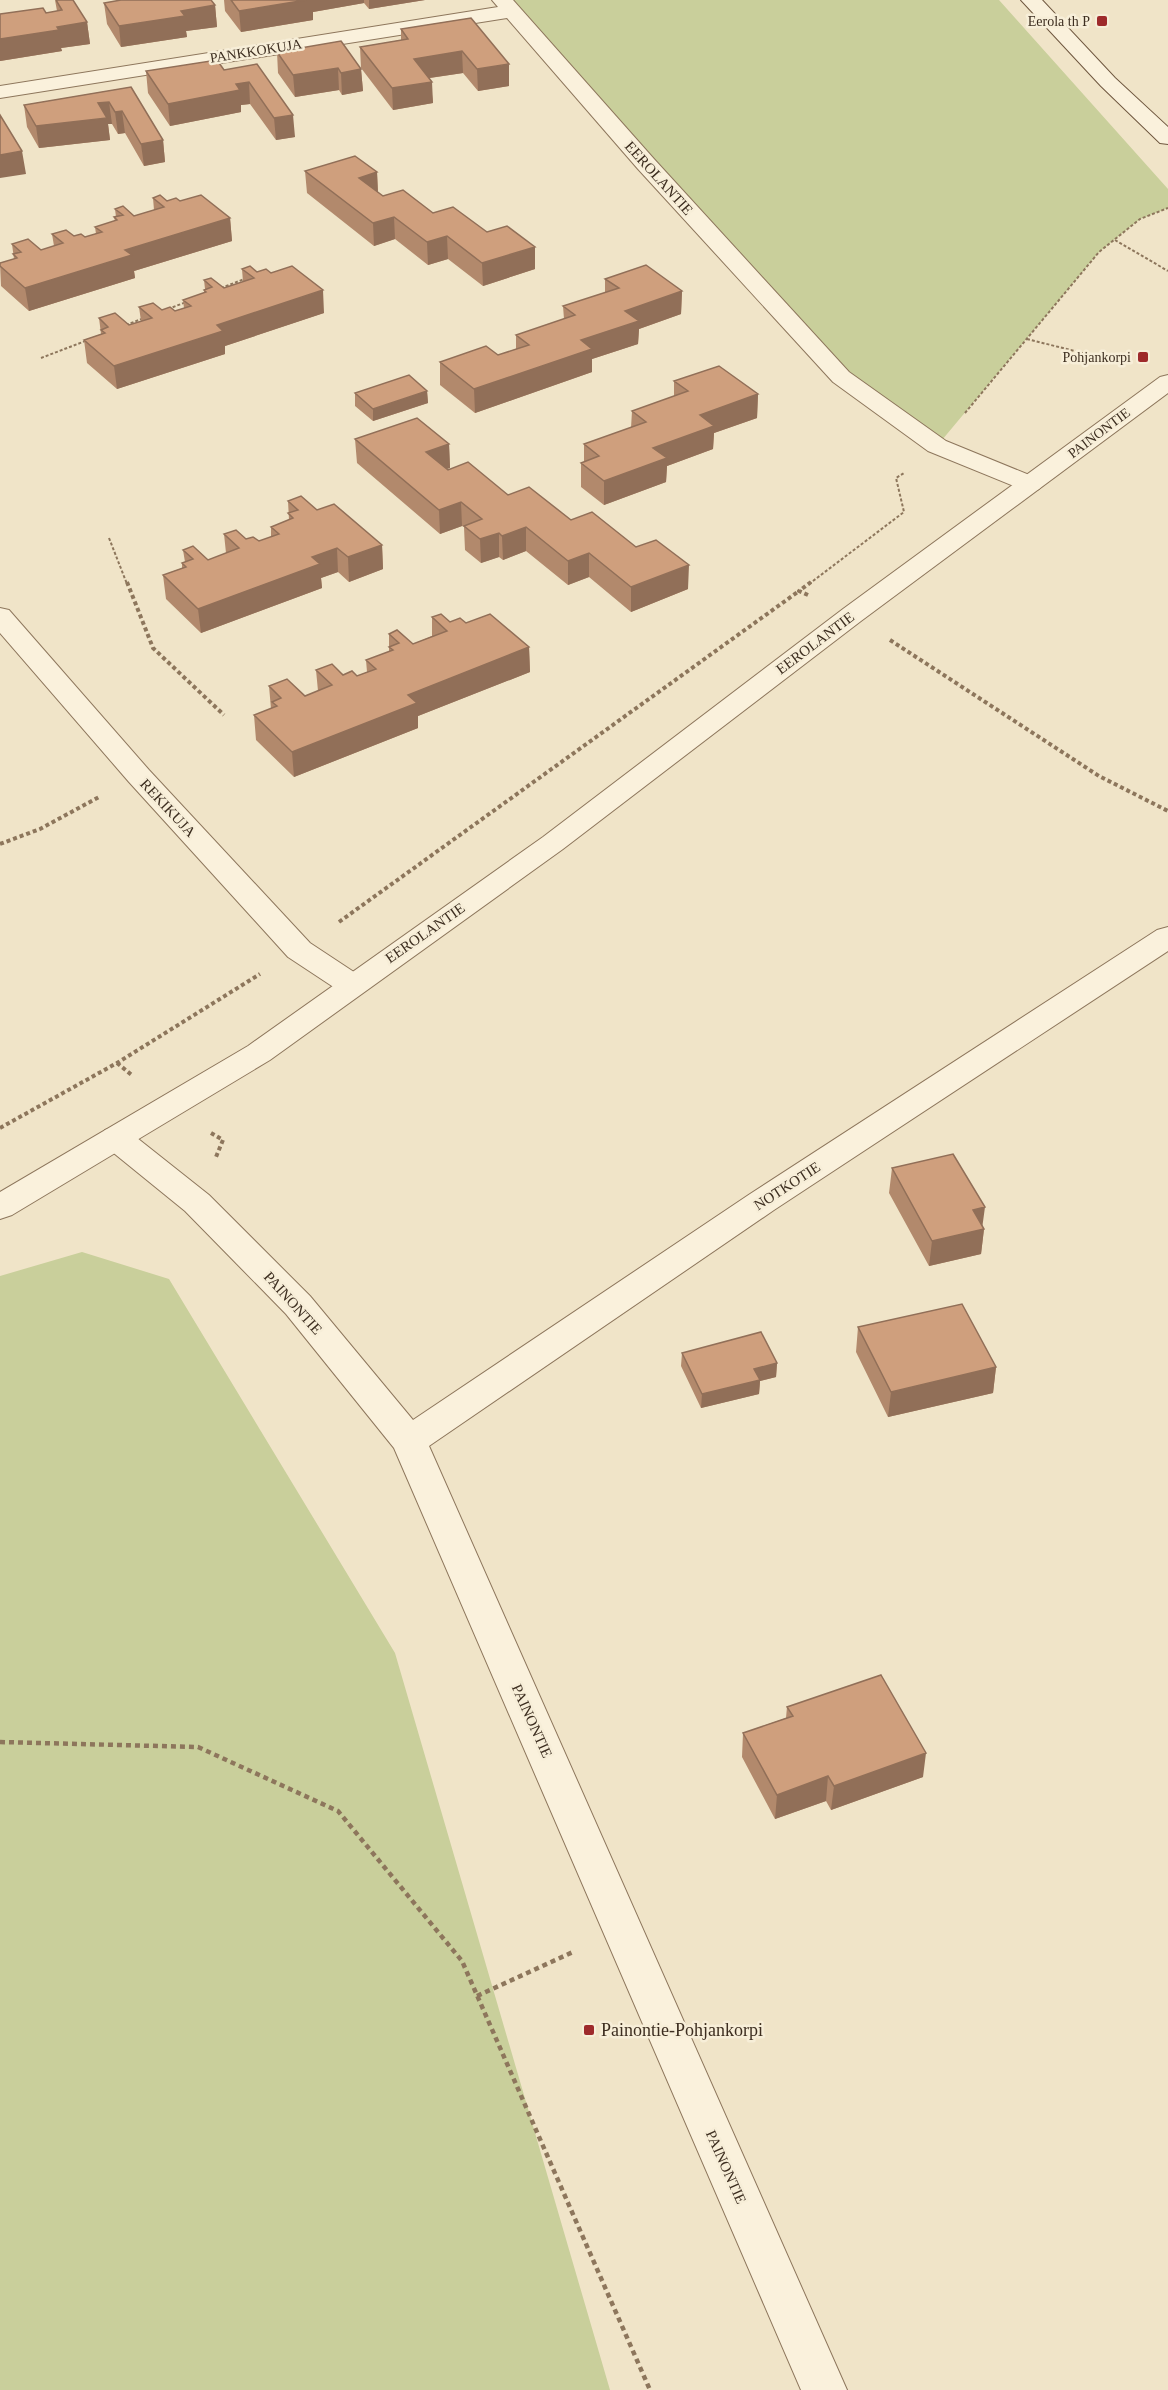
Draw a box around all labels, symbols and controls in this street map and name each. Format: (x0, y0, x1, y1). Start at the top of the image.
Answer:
place label: Eerola th P (1028, 14, 1090, 29)
marker: Eerola th P (1095, 14, 1109, 28)
street label: PANKKOKUJA (209, 36, 304, 66)
street label: EEROLANTIE (622, 138, 696, 218)
place label: Pohjankorpi (1063, 350, 1131, 365)
marker: Pohjankorpi (1136, 350, 1150, 364)
street label: PAINONTIE (1065, 405, 1133, 461)
street label: EEROLANTIE (773, 609, 857, 677)
street label: REKIKUJA (137, 776, 199, 840)
street label: EEROLANTIE (382, 900, 468, 966)
street label: NOTKOTIE (751, 1159, 823, 1213)
street label: PAINONTIE (261, 1268, 325, 1338)
street label: PAINONTIE (509, 1682, 555, 1760)
place label: Painontie-Pohjankorpi (601, 2020, 763, 2040)
marker: Painontie-Pohjankorpi (582, 2023, 596, 2037)
street label: PAINONTIE (703, 2128, 749, 2206)

